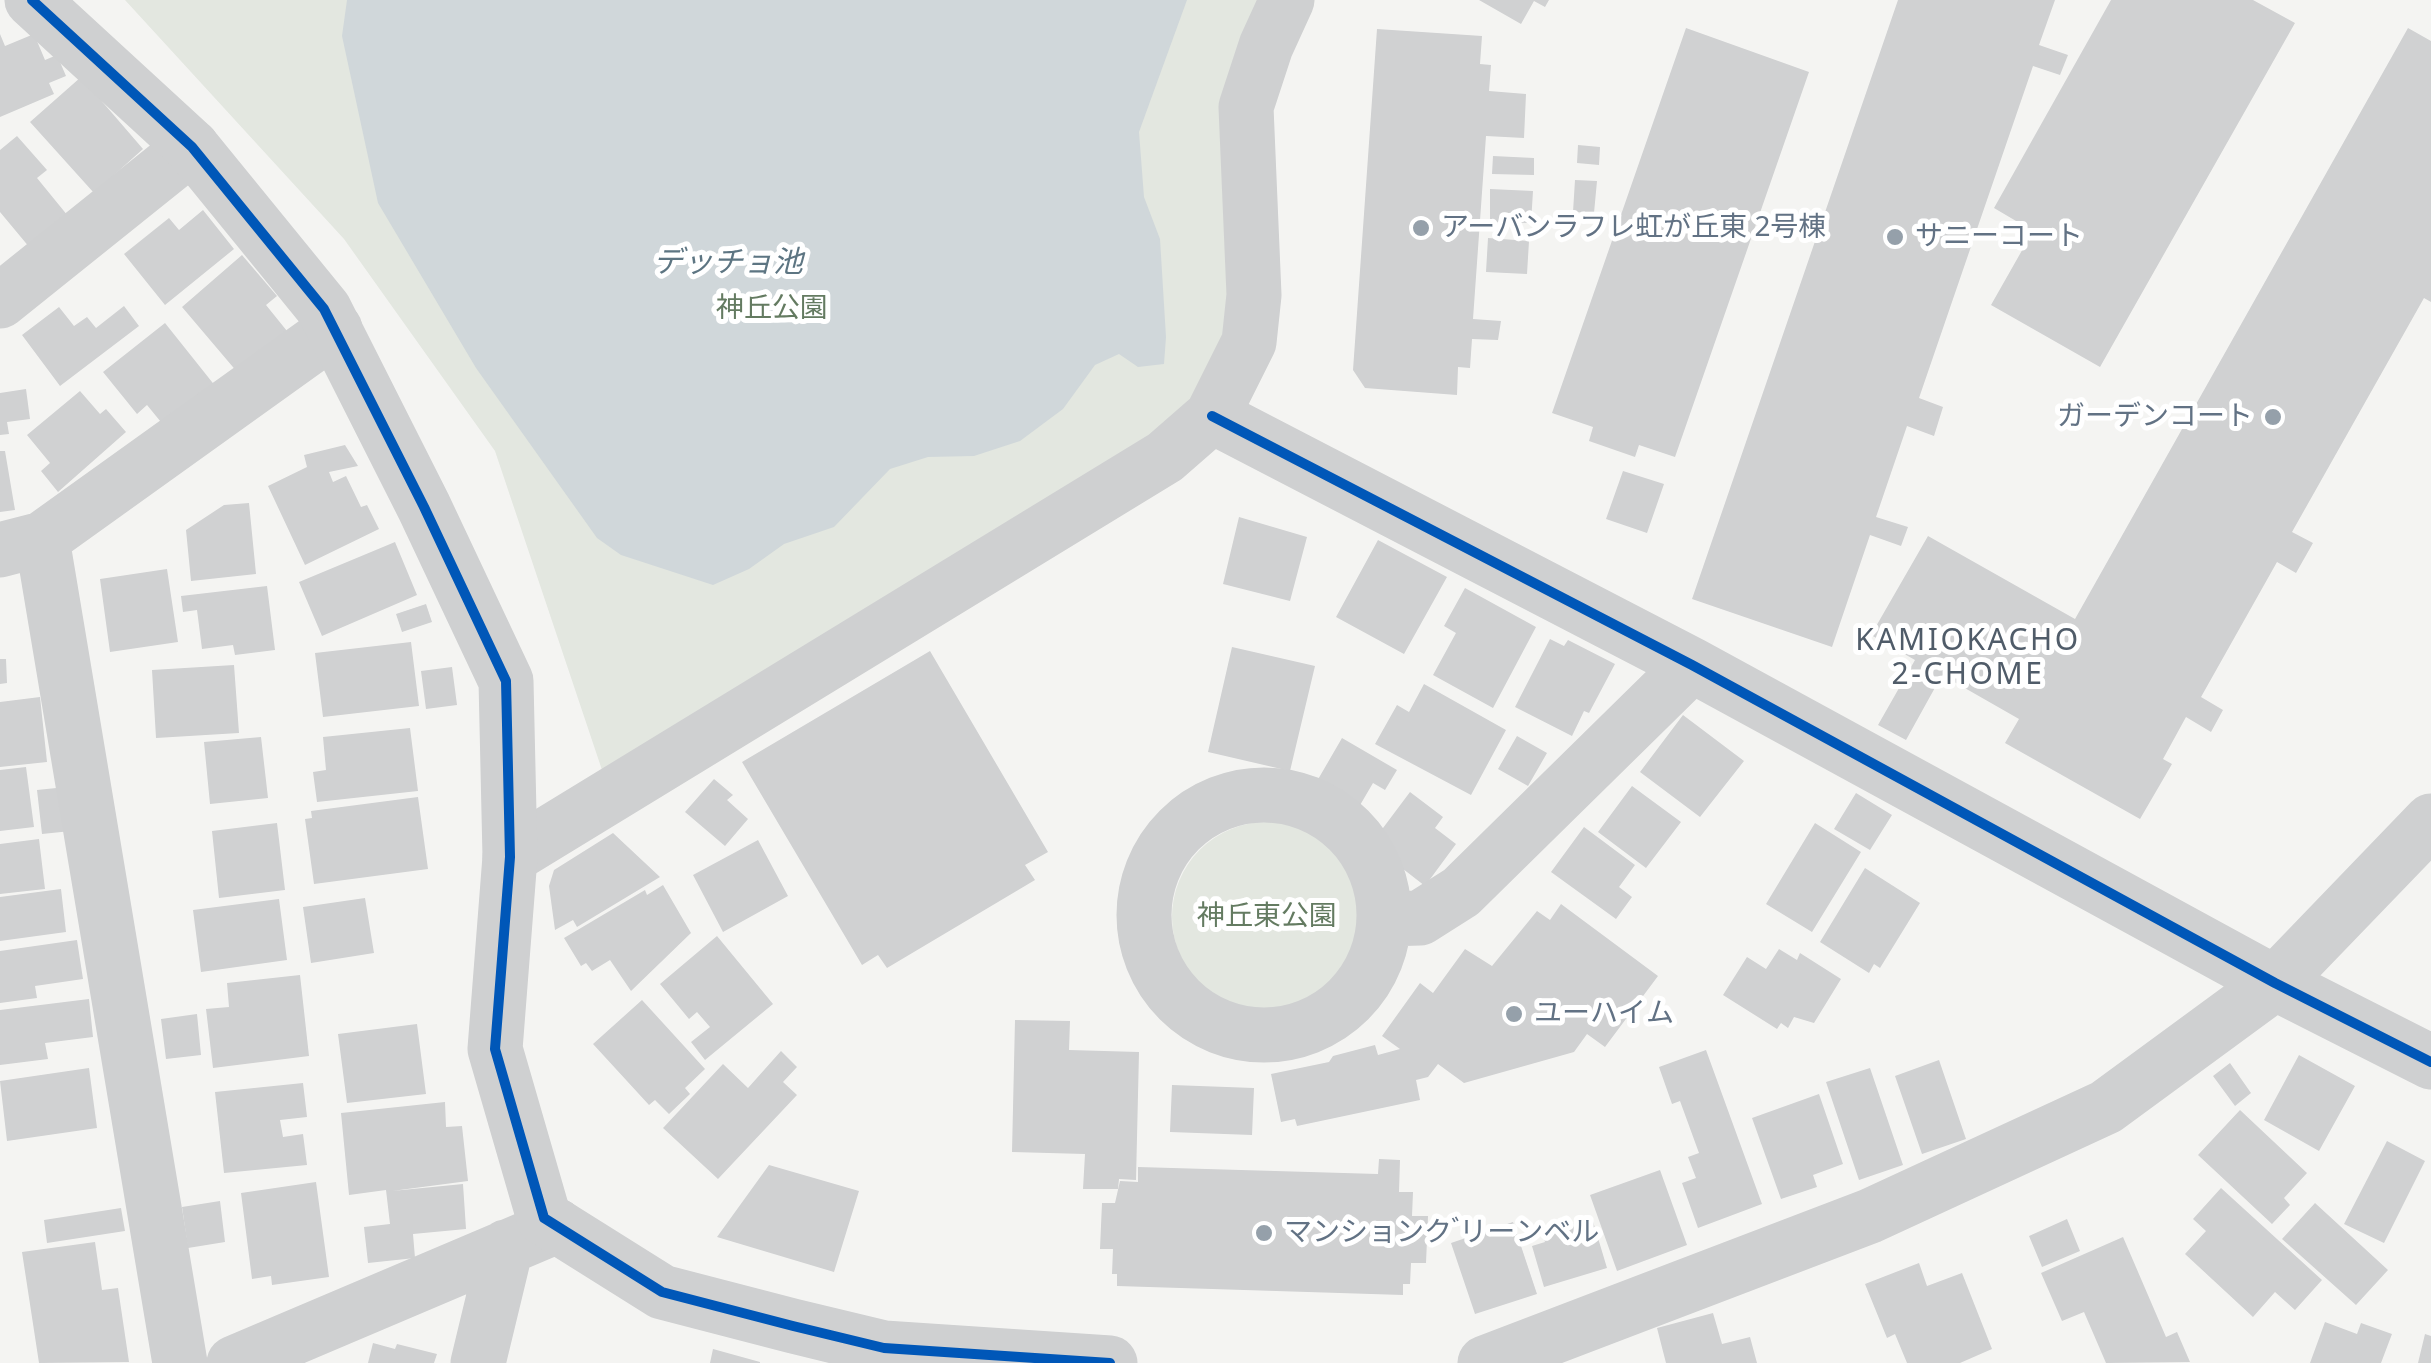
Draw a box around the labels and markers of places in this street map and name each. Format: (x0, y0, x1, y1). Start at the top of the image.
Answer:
place label: アーバンラフレ虹が丘東 2号棟 (1441, 211, 1827, 245)
marker: アーバンラフレ虹が丘東 2号棟 (1410, 217, 1432, 239)
place label: サニーコート (1915, 220, 2083, 254)
marker: サニーコート (1884, 226, 1906, 248)
place label: ガーデンコート (2057, 400, 2253, 434)
marker: ガーデンコート (2262, 406, 2284, 428)
place label: ユーハイム (1534, 997, 1674, 1031)
marker: ユーハイム (1503, 1003, 1525, 1025)
place label: マンションク ゙リーンベル (1284, 1216, 1599, 1250)
marker: マンションク ゙リーンベル (1253, 1222, 1275, 1244)

